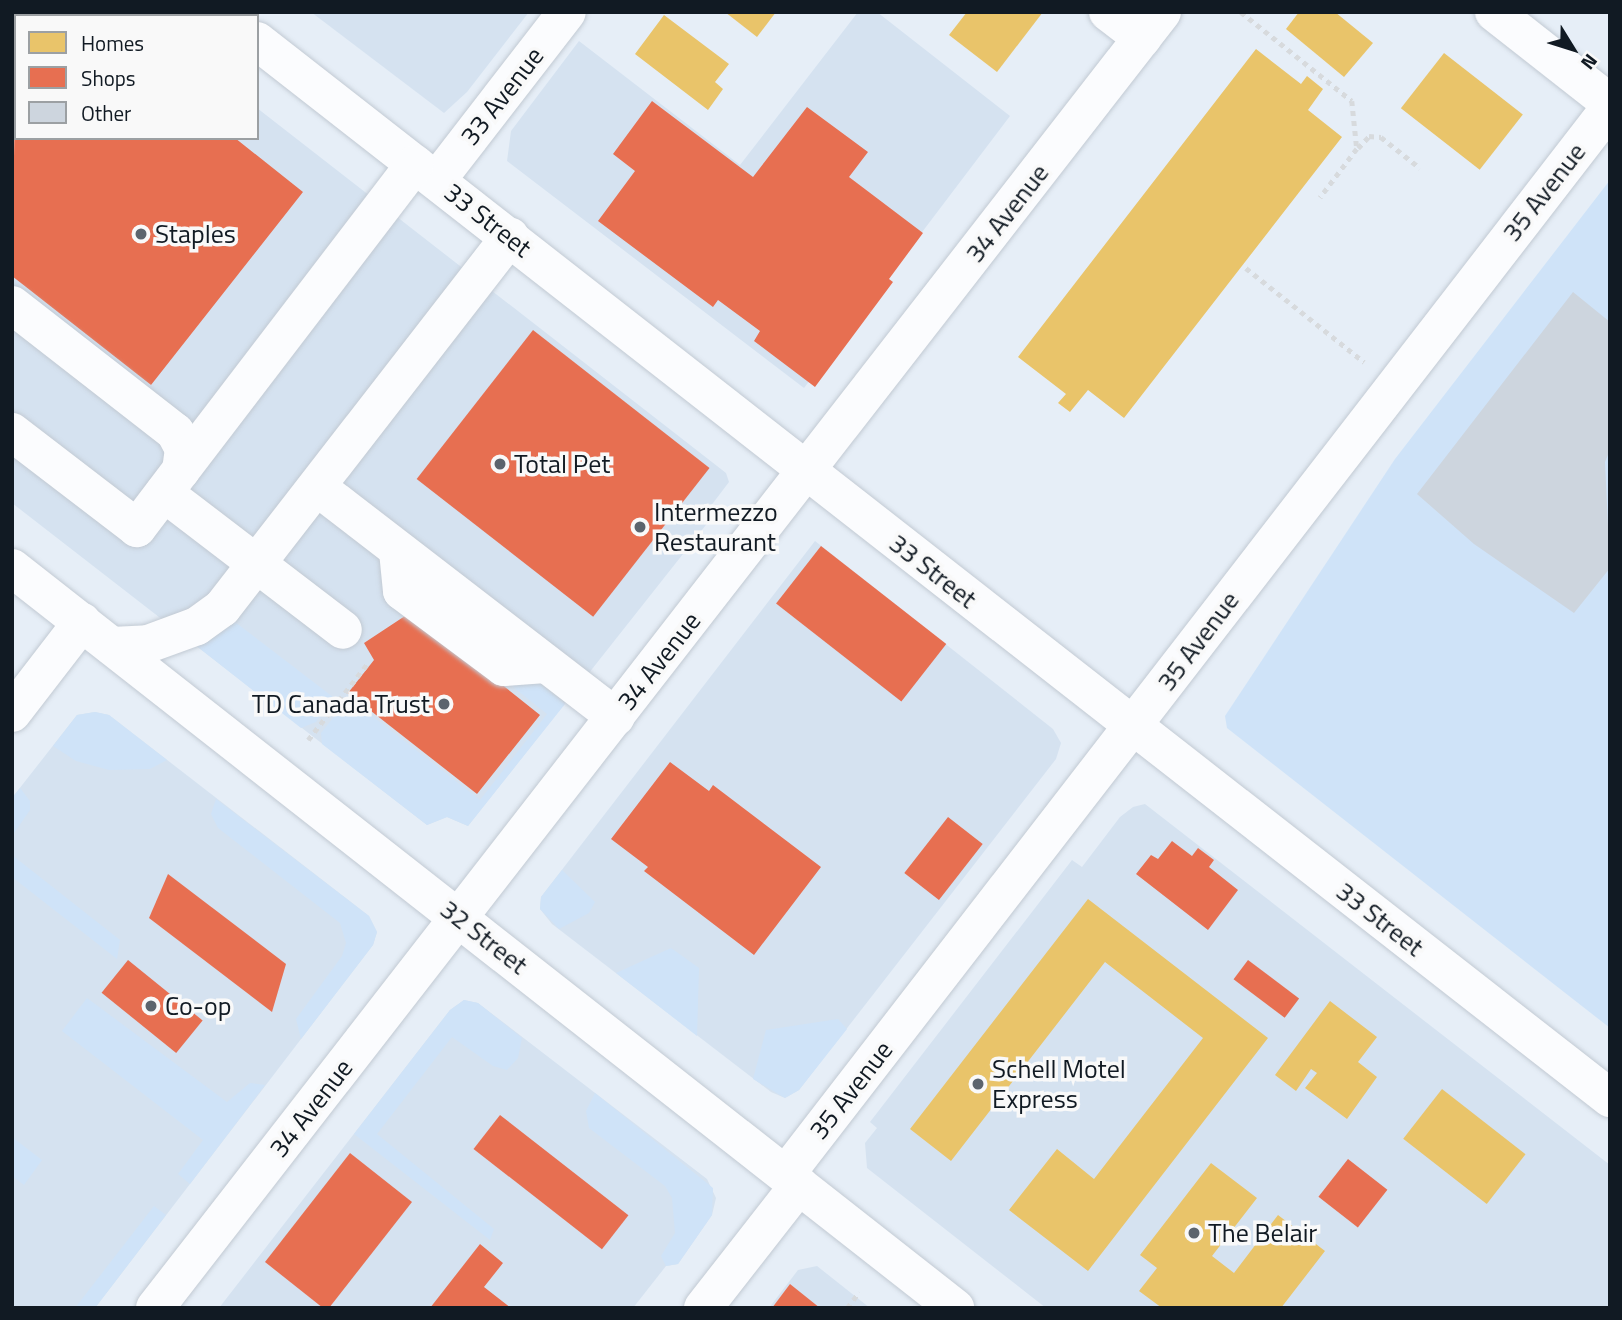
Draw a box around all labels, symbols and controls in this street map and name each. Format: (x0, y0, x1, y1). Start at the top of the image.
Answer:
legend (14, 14, 259, 140)
north arrow (1538, 14, 1608, 84)
text: Homes (81, 27, 144, 59)
street label: 33 Avenue (454, 41, 550, 151)
text: N (1574, 48, 1605, 76)
text: Shops (81, 62, 136, 94)
text: Other (81, 97, 131, 129)
street label: 35 Avenue (1496, 137, 1592, 247)
street label: 34 Avenue (959, 158, 1055, 268)
street label: 33 Street (438, 176, 538, 264)
place label: Staples (155, 218, 236, 250)
marker: Staples (133, 226, 149, 242)
place label: Total Pet (514, 448, 610, 480)
marker: Total Pet (492, 456, 508, 472)
place label: Intermezzo Restaurant (654, 496, 778, 558)
marker: Intermezzo Restaurant (632, 519, 648, 535)
street label: 33 Street (883, 527, 983, 615)
street label: 35 Avenue (1151, 585, 1245, 697)
street label: 34 Avenue (611, 606, 707, 716)
place label: TD Canada Trust (252, 688, 430, 720)
marker: TD Canada Trust (436, 696, 452, 712)
street label: 33 Street (1330, 875, 1430, 963)
street label: 32 Street (434, 893, 534, 981)
place label: Co-op (165, 990, 231, 1022)
marker: Co-op (143, 998, 159, 1014)
street label: 35 Avenue (803, 1035, 899, 1145)
street label: 34 Avenue (263, 1053, 359, 1163)
place label: Schell Motel Express (992, 1053, 1126, 1114)
marker: Schell Motel Express (970, 1076, 986, 1092)
place label: The Belair (1208, 1217, 1317, 1249)
marker: The Belair (1186, 1225, 1202, 1241)

